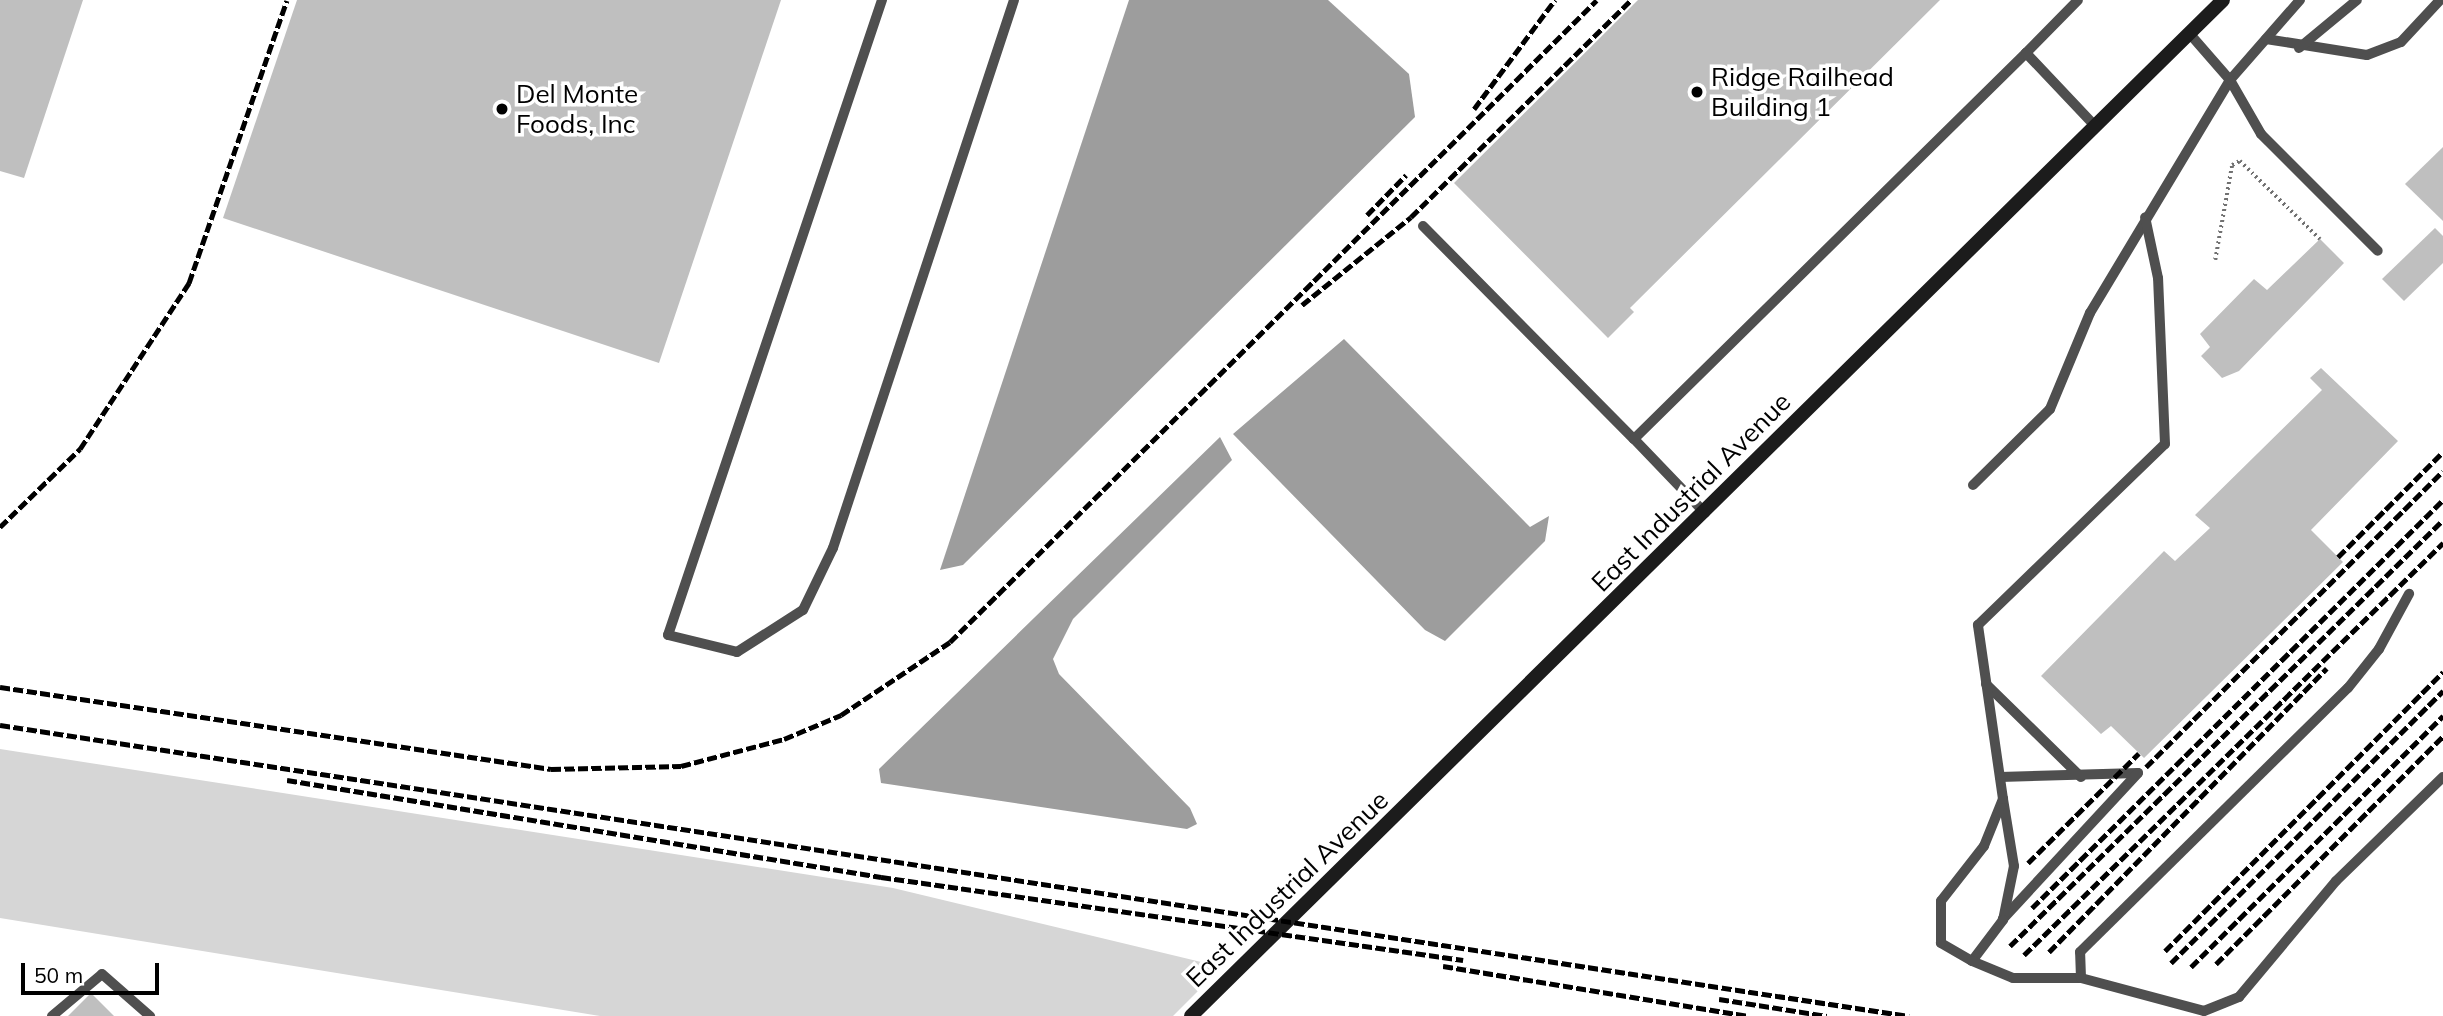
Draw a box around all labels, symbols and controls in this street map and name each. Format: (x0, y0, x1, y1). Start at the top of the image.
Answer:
place label: Ridge Railhead Building 1 (1711, 61, 1894, 122)
place label: Del Monte Foods, Inc (516, 78, 638, 140)
marker: Ridge Railhead Building 1 (1689, 84, 1705, 100)
marker: Del Monte Foods, Inc (494, 101, 510, 117)
street label: East Industrial Avenue (1585, 386, 1797, 598)
street label: East Industrial Avenue (1180, 785, 1394, 993)
scale bar (24, 950, 163, 994)
text: 50 m (34, 962, 83, 988)

